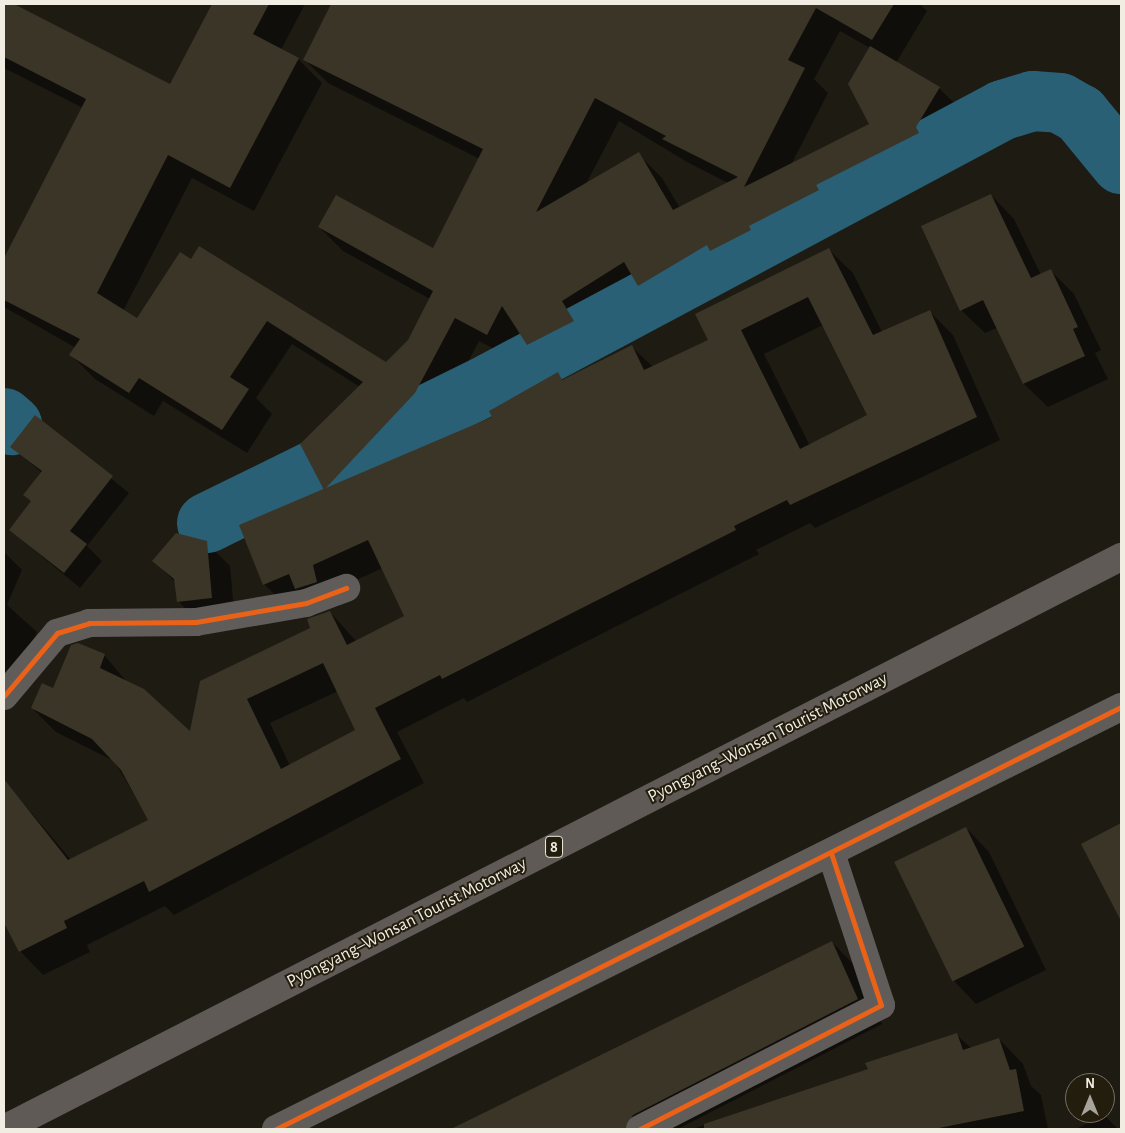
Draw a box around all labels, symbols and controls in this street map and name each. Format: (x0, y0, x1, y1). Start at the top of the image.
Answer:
street label: Pyongyang–Wonsan Tourist Motorway (645, 668, 891, 808)
road number: 8 (544, 834, 564, 860)
street label: Pyongyang–Wonsan Tourist Motorway (284, 853, 530, 993)
north arrow (1065, 1073, 1115, 1123)
text: N (1085, 1077, 1095, 1091)

